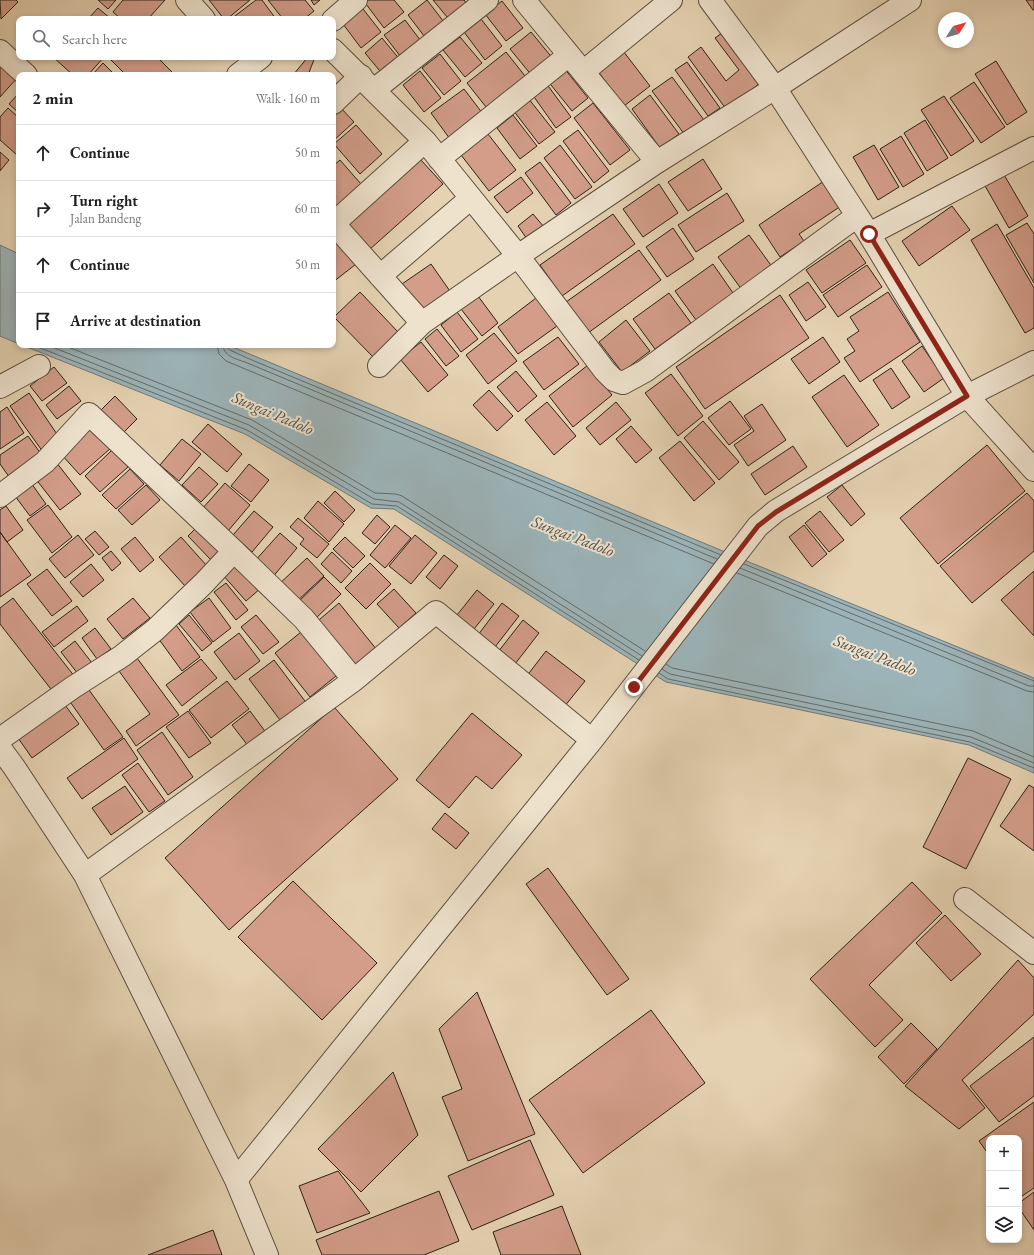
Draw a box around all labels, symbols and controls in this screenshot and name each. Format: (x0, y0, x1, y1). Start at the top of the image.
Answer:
north arrow (938, 12, 974, 48)
search box (16, 16, 336, 60)
icon: search (30, 27, 52, 49)
text: Search here (62, 29, 127, 48)
text: 2 min (32, 87, 73, 109)
text: Walk · 160 m (256, 90, 320, 107)
icon: ahead (32, 142, 54, 164)
text: Continue (70, 143, 130, 162)
text: 50 m (295, 144, 320, 161)
text: Turn right (70, 191, 138, 210)
icon: right (32, 198, 54, 220)
text: 60 m (295, 200, 320, 217)
text: Jalan Bandeng (70, 210, 141, 227)
route start (860, 225, 878, 243)
icon: ahead (32, 254, 54, 276)
text: Continue (70, 255, 130, 274)
text: 50 m (295, 256, 320, 273)
icon: arrive (32, 310, 54, 332)
text: Arrive at destination (70, 311, 201, 330)
water label: Sungai Padolo (228, 386, 317, 440)
water label: Sungai Padolo (528, 510, 617, 561)
water label: Sungai Padolo (830, 629, 919, 680)
route end (625, 678, 643, 696)
map controls (986, 1135, 1022, 1243)
button: + (986, 1135, 1022, 1171)
button: − (986, 1171, 1022, 1207)
button: layers (986, 1207, 1022, 1243)

